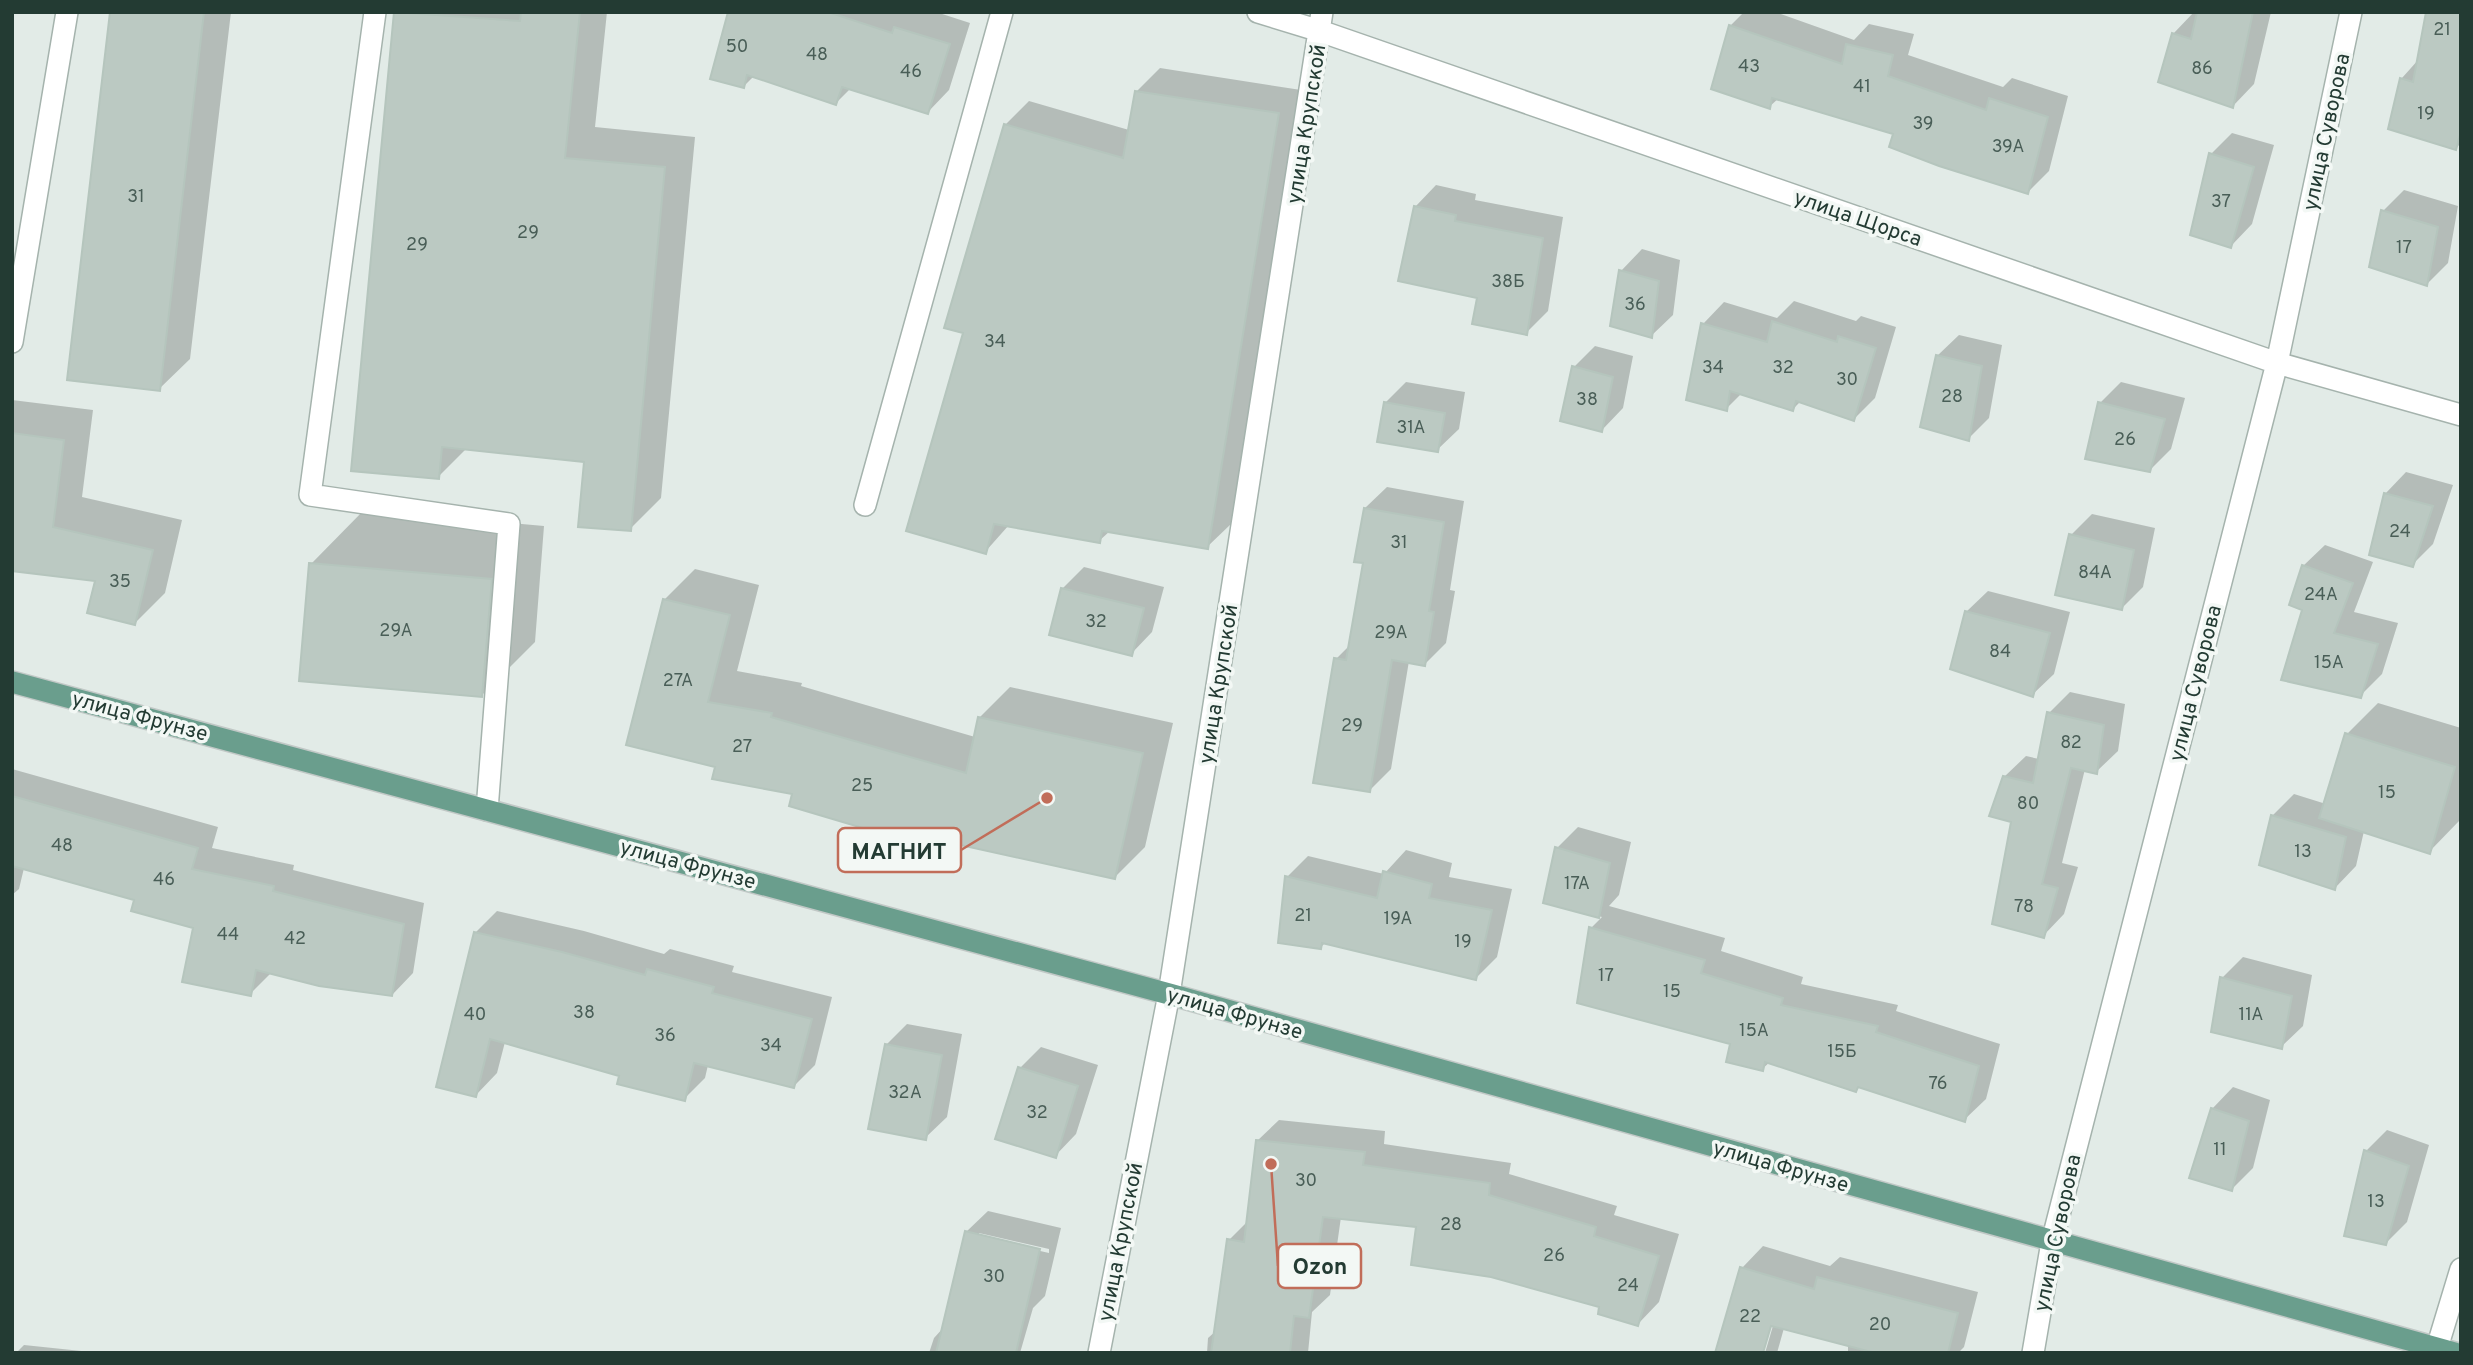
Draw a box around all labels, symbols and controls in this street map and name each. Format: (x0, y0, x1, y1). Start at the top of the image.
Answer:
house number: 21 (2433, 19, 2451, 42)
house number: 50 (726, 36, 748, 59)
street label: улица Крупской (1282, 43, 1333, 206)
house number: 48 (806, 44, 828, 67)
street label: улица Суворова (2298, 51, 2357, 214)
house number: 43 (1738, 56, 1760, 79)
house number: 86 (2191, 58, 2213, 81)
house number: 46 (900, 61, 922, 84)
house number: 41 (1853, 76, 1871, 99)
house number: 19 (2417, 103, 2435, 126)
house number: 39 (1912, 113, 1934, 136)
house number: 39А (1992, 136, 2024, 159)
street label: улица Щорса (1790, 185, 1925, 254)
house number: 31 (127, 186, 145, 209)
house number: 37 (2211, 191, 2231, 214)
house number: 29 (517, 222, 539, 245)
house number: 29 (406, 234, 428, 257)
house number: 17 (2396, 237, 2412, 260)
house number: 38Б (1491, 271, 1525, 294)
house number: 36 (1624, 294, 1646, 317)
house number: 34 (984, 331, 1006, 354)
house number: 34 (1702, 357, 1724, 380)
house number: 32 (1772, 357, 1794, 380)
house number: 30 (1836, 369, 1858, 392)
house number: 28 (1941, 386, 1963, 409)
house number: 38 (1576, 389, 1598, 412)
house number: 31А (1396, 417, 1426, 440)
house number: 26 (2114, 429, 2136, 452)
house number: 24 (2389, 521, 2411, 544)
house number: 31 (1390, 532, 1408, 555)
house number: 84А (2078, 562, 2112, 585)
house number: 35 (109, 571, 131, 594)
house number: 24А (2304, 584, 2338, 607)
street label: улица Суворова (2164, 602, 2229, 764)
street label: улица Крупской (1194, 603, 1245, 766)
house number: 32 (1085, 611, 1107, 634)
house number: 29А (379, 620, 413, 643)
house number: 29А (1374, 622, 1408, 645)
house number: 84 (1989, 641, 2011, 664)
house number: 15А (2314, 652, 2344, 675)
house number: 27А (663, 670, 693, 693)
street label: улица Фрунзе (69, 686, 211, 749)
house number: 29 (1341, 715, 1363, 738)
house number: 82 (2060, 732, 2082, 755)
house number: 27 (732, 736, 752, 759)
house number: 25 (851, 775, 873, 798)
house number: 15 (2378, 782, 2396, 805)
house number: 80 (2017, 793, 2039, 816)
callout: МАГНИТ (838, 828, 961, 872)
street label: улица Фрунзе (617, 834, 759, 897)
house number: 48 (51, 835, 73, 858)
text: МАГНИТ (851, 839, 947, 868)
house number: 13 (2294, 841, 2312, 864)
house number: 46 (153, 869, 175, 892)
house number: 17А (1564, 873, 1590, 896)
house number: 78 (2014, 896, 2034, 919)
house number: 21 (1294, 905, 1312, 928)
house number: 19А (1384, 908, 1412, 931)
house number: 44 (217, 924, 239, 947)
house number: 42 (284, 928, 306, 951)
house number: 19 (1454, 931, 1472, 954)
house number: 17 (1598, 965, 1614, 988)
house number: 15 (1663, 981, 1681, 1004)
street label: улица Фрунзе (1164, 982, 1306, 1047)
house number: 38 (573, 1002, 595, 1025)
house number: 40 (464, 1004, 486, 1027)
house number: 11А (2238, 1004, 2264, 1027)
house number: 15А (1739, 1020, 1769, 1043)
house number: 36 (654, 1025, 676, 1048)
house number: 34 (760, 1035, 782, 1058)
house number: 15Б (1827, 1041, 1857, 1064)
house number: 76 (1928, 1073, 1948, 1096)
house number: 32А (888, 1082, 922, 1105)
house number: 32 (1026, 1102, 1048, 1125)
street label: улица Фрунзе (1710, 1135, 1852, 1200)
house number: 11 (2213, 1139, 2227, 1162)
street label: улица Суворова (2029, 1152, 2088, 1315)
street label: улица Крупской (1093, 1161, 1150, 1324)
house number: 30 (1295, 1170, 1317, 1193)
house number: 13 (2367, 1191, 2385, 1214)
house number: 28 (1440, 1214, 1462, 1237)
callout: Ozon (1278, 1244, 1361, 1288)
house number: 26 (1543, 1245, 1565, 1268)
text: Ozon (1293, 1254, 1347, 1283)
house number: 30 (983, 1266, 1005, 1289)
house number: 24 (1617, 1275, 1639, 1298)
house number: 22 (1739, 1306, 1761, 1329)
house number: 20 (1869, 1314, 1891, 1337)

